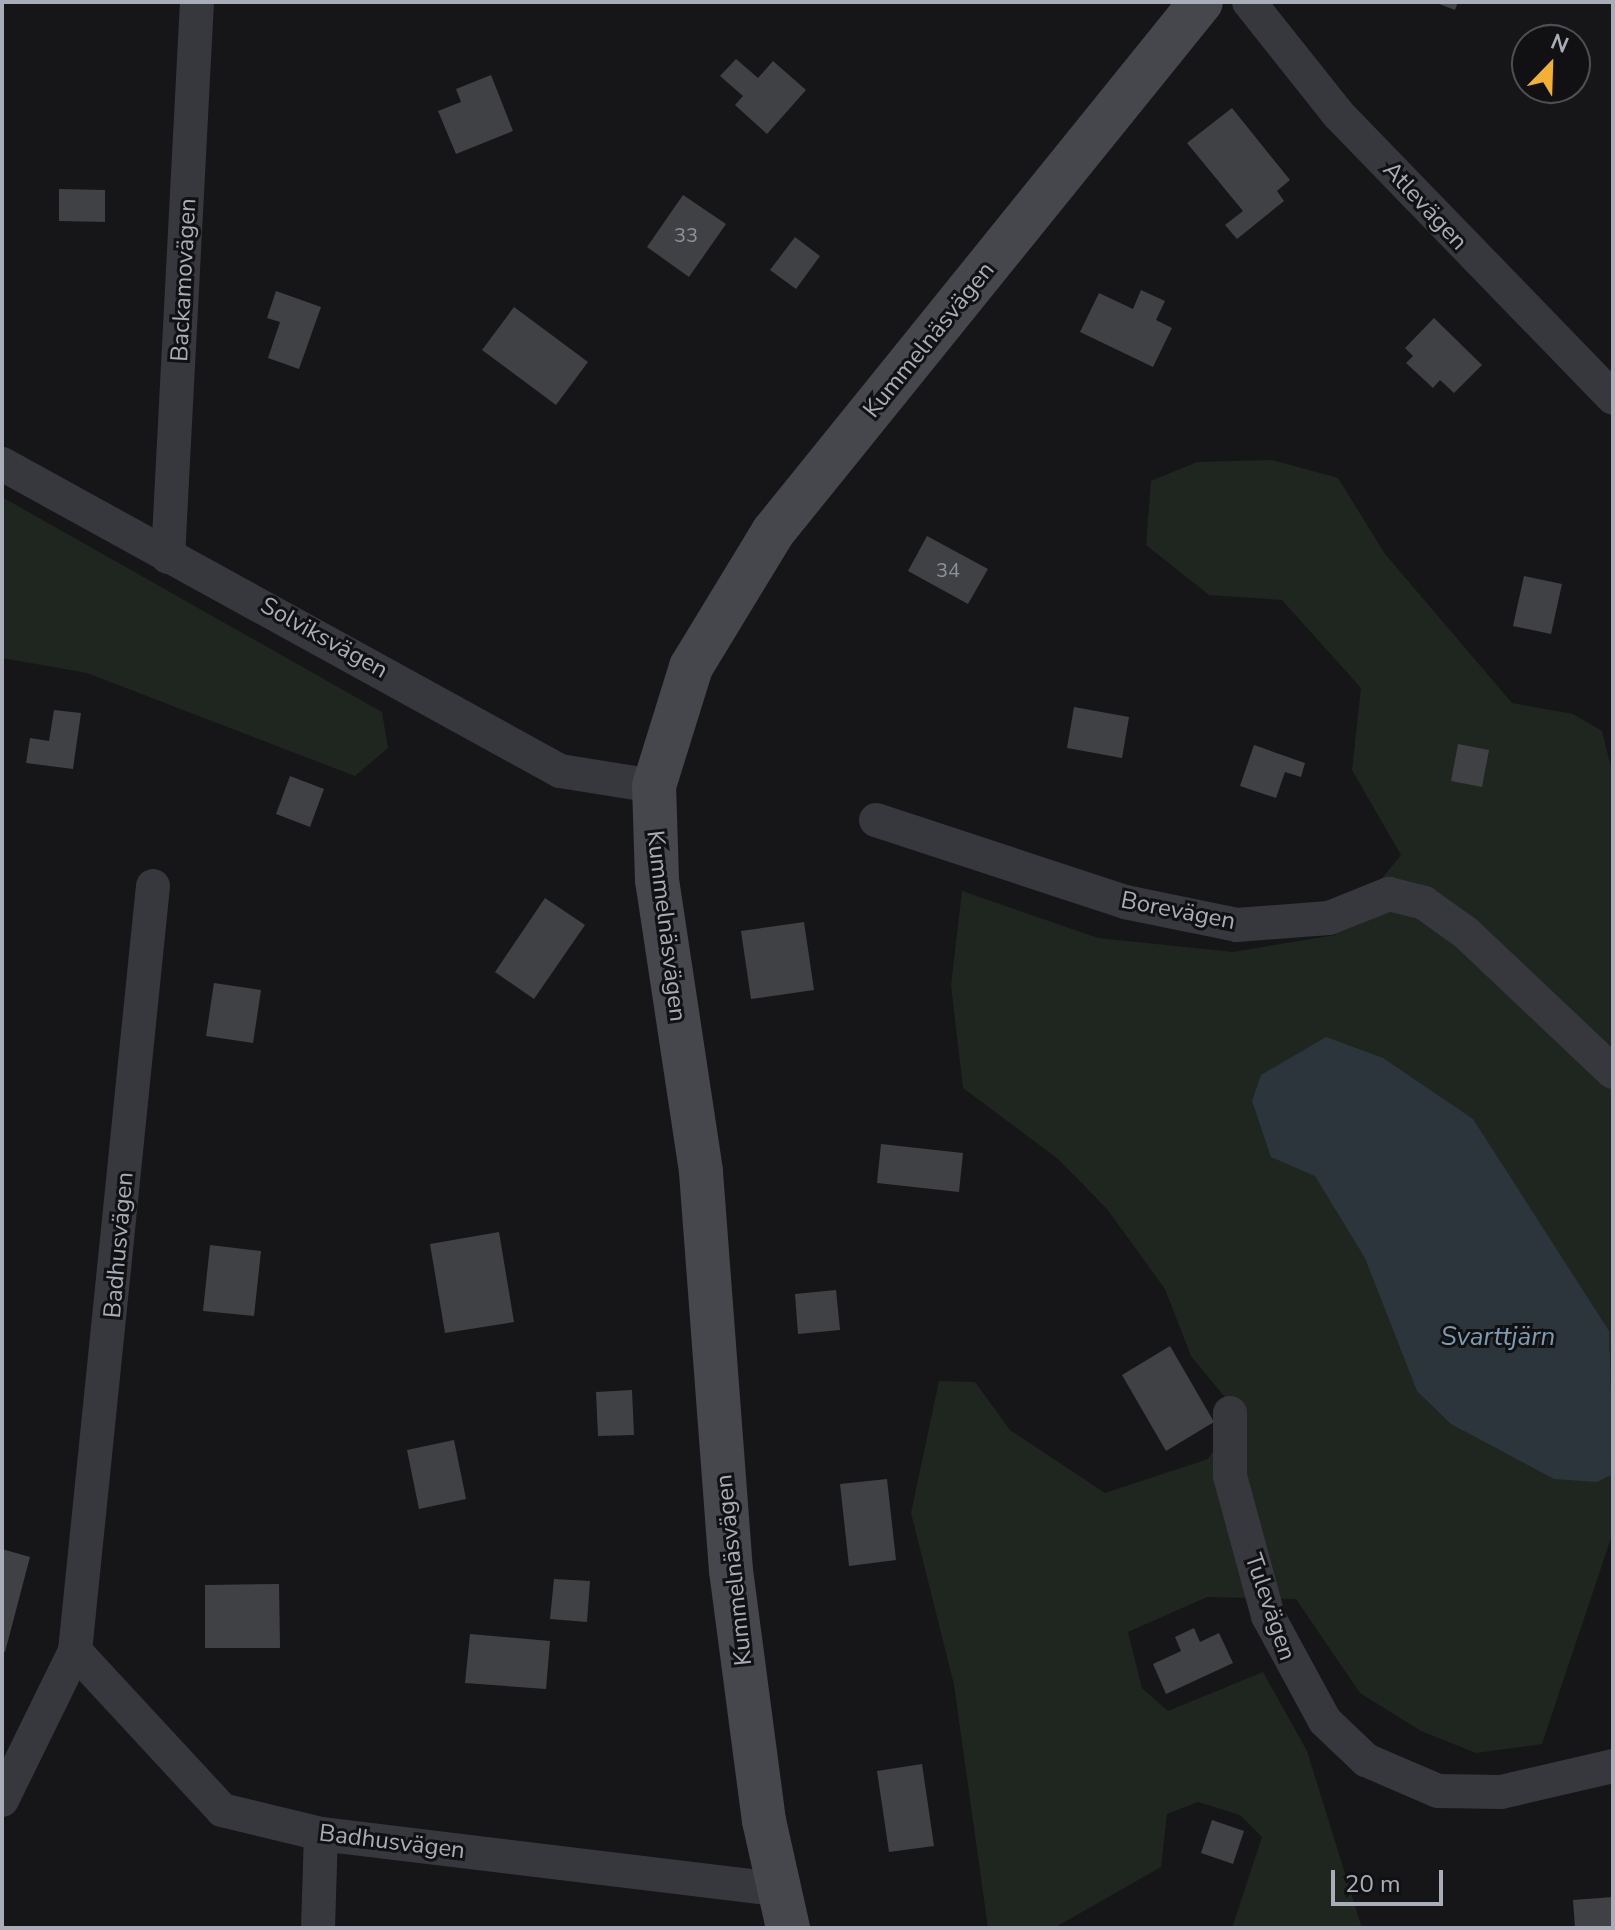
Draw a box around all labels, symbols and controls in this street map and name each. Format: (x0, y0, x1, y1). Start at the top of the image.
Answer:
north arrow (1511, 24, 1591, 104)
text: N (1546, 27, 1573, 61)
street label: Atlevägen (1377, 156, 1473, 256)
street label: Backamovägen (165, 198, 203, 362)
house number: 33 (674, 223, 698, 247)
street label: Kummelnäsvägen (857, 256, 1001, 424)
house number: 34 (936, 558, 960, 582)
street label: Solviksvägen (255, 591, 393, 685)
street label: Kummelnäsvägen (640, 829, 692, 1023)
street label: Borevägen (1118, 886, 1238, 936)
street label: Badhusvägen (98, 1171, 140, 1319)
water label: Svarttjärn (1441, 1321, 1555, 1353)
street label: Kummelnäsvägen (710, 1473, 758, 1667)
street label: Tulevägen (1238, 1550, 1302, 1664)
street label: Badhusvägen (317, 1819, 467, 1865)
scale bar (1335, 1854, 1447, 1904)
text: 20 m (1345, 1868, 1401, 1900)

